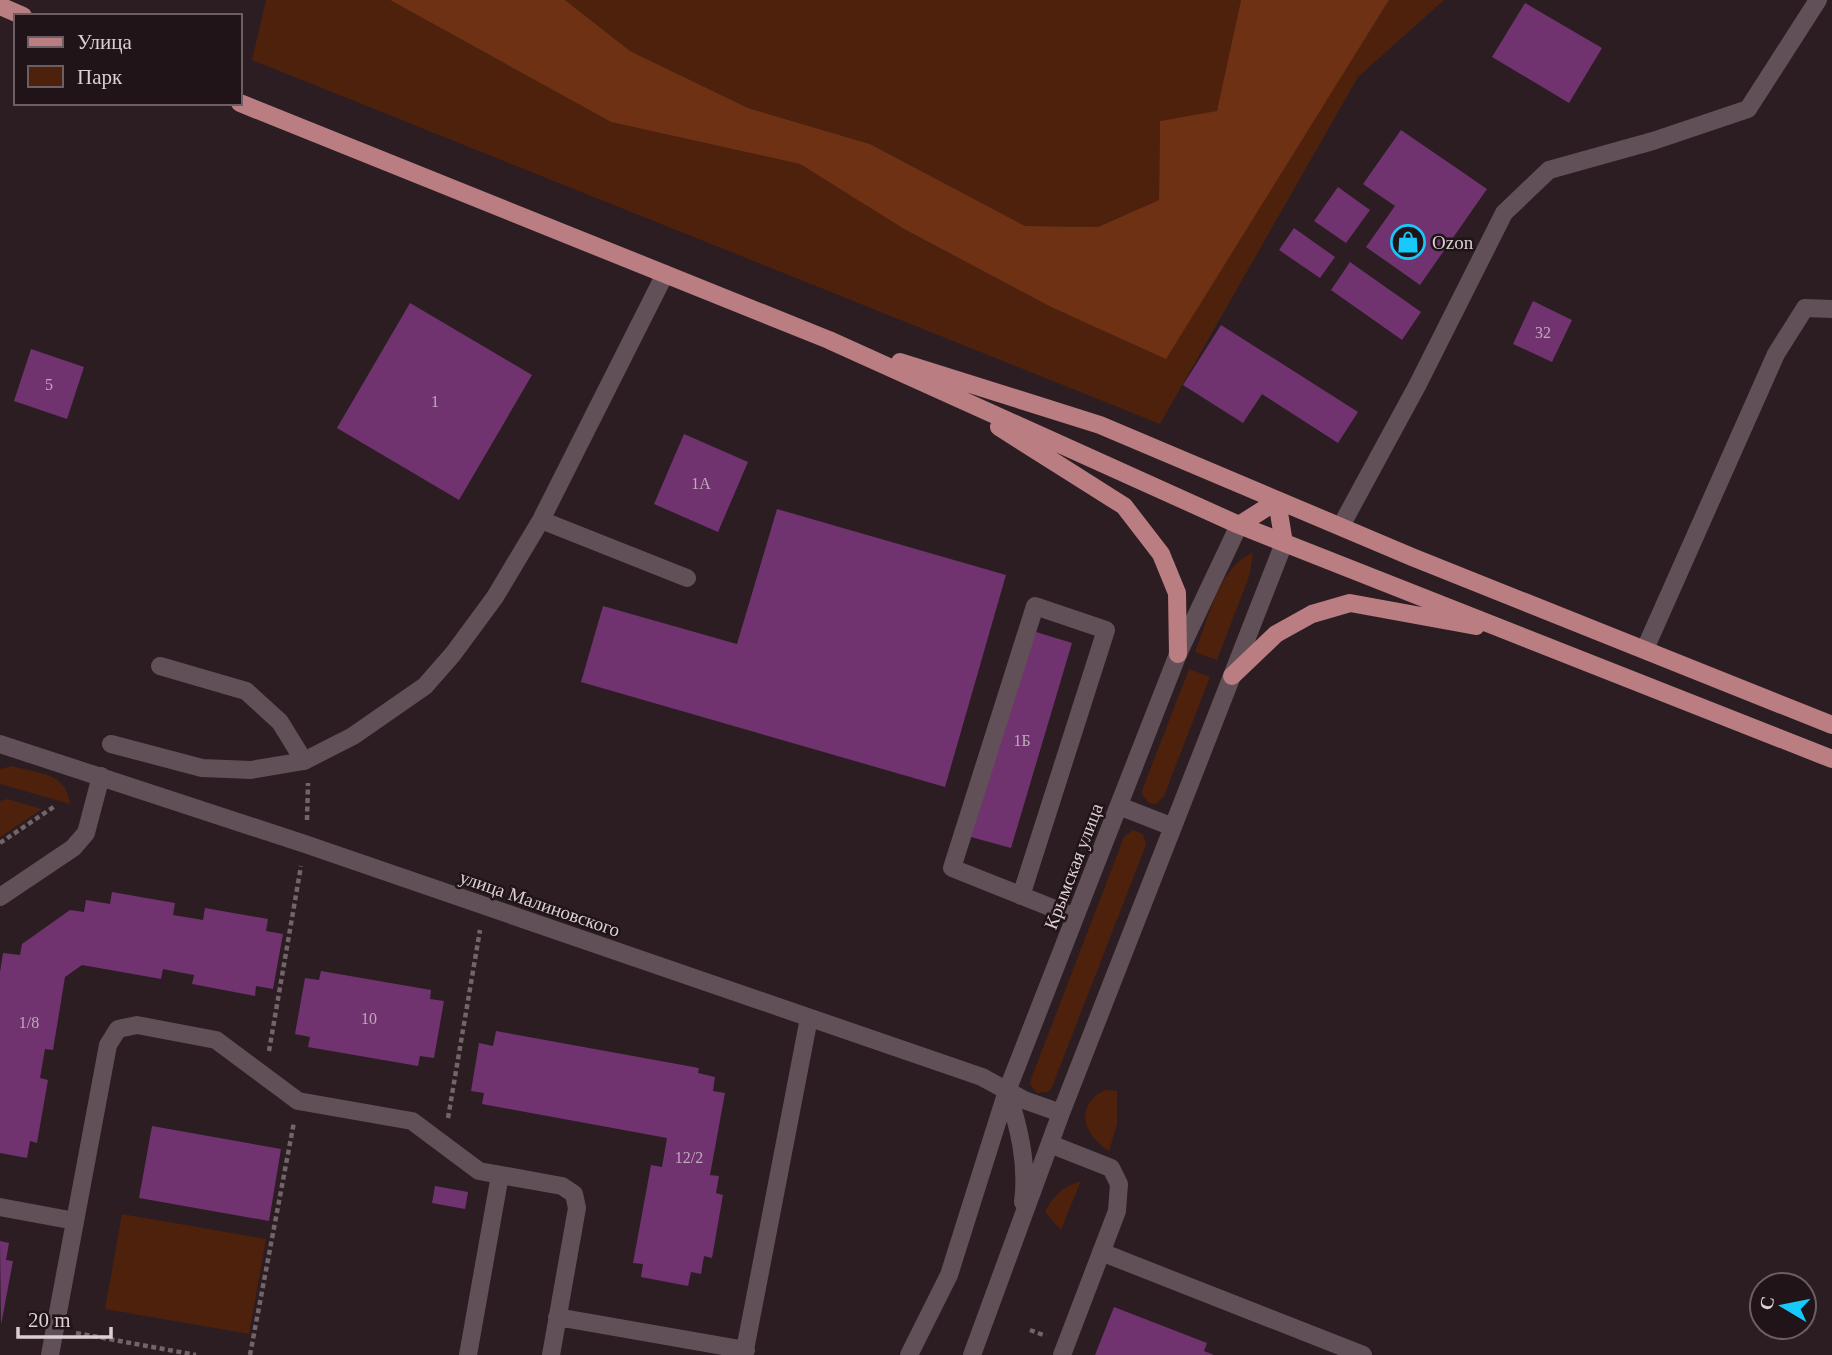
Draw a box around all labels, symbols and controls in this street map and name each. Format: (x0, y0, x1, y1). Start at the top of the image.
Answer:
legend (14, 14, 242, 105)
text: Улица (77, 30, 132, 54)
text: Парк (77, 65, 123, 89)
shop icon: Ozon (1389, 223, 1427, 261)
place label: Ozon (1432, 232, 1474, 253)
house number: 32 (1535, 324, 1551, 341)
house number: 5 (45, 376, 53, 393)
house number: 1 (431, 393, 439, 410)
house number: 1А (691, 475, 711, 492)
house number: 1Б (1013, 732, 1031, 749)
street label: Крымская улица (1040, 800, 1107, 932)
street label: улица Малиновского (457, 866, 623, 941)
house number: 10 (361, 1010, 377, 1027)
house number: 1/8 (19, 1014, 39, 1031)
house number: 12/2 (675, 1149, 703, 1166)
north arrow (1748, 1271, 1818, 1341)
text: С (1755, 1295, 1778, 1312)
scale bar (18, 1296, 110, 1340)
text: 20 m (28, 1308, 71, 1332)

